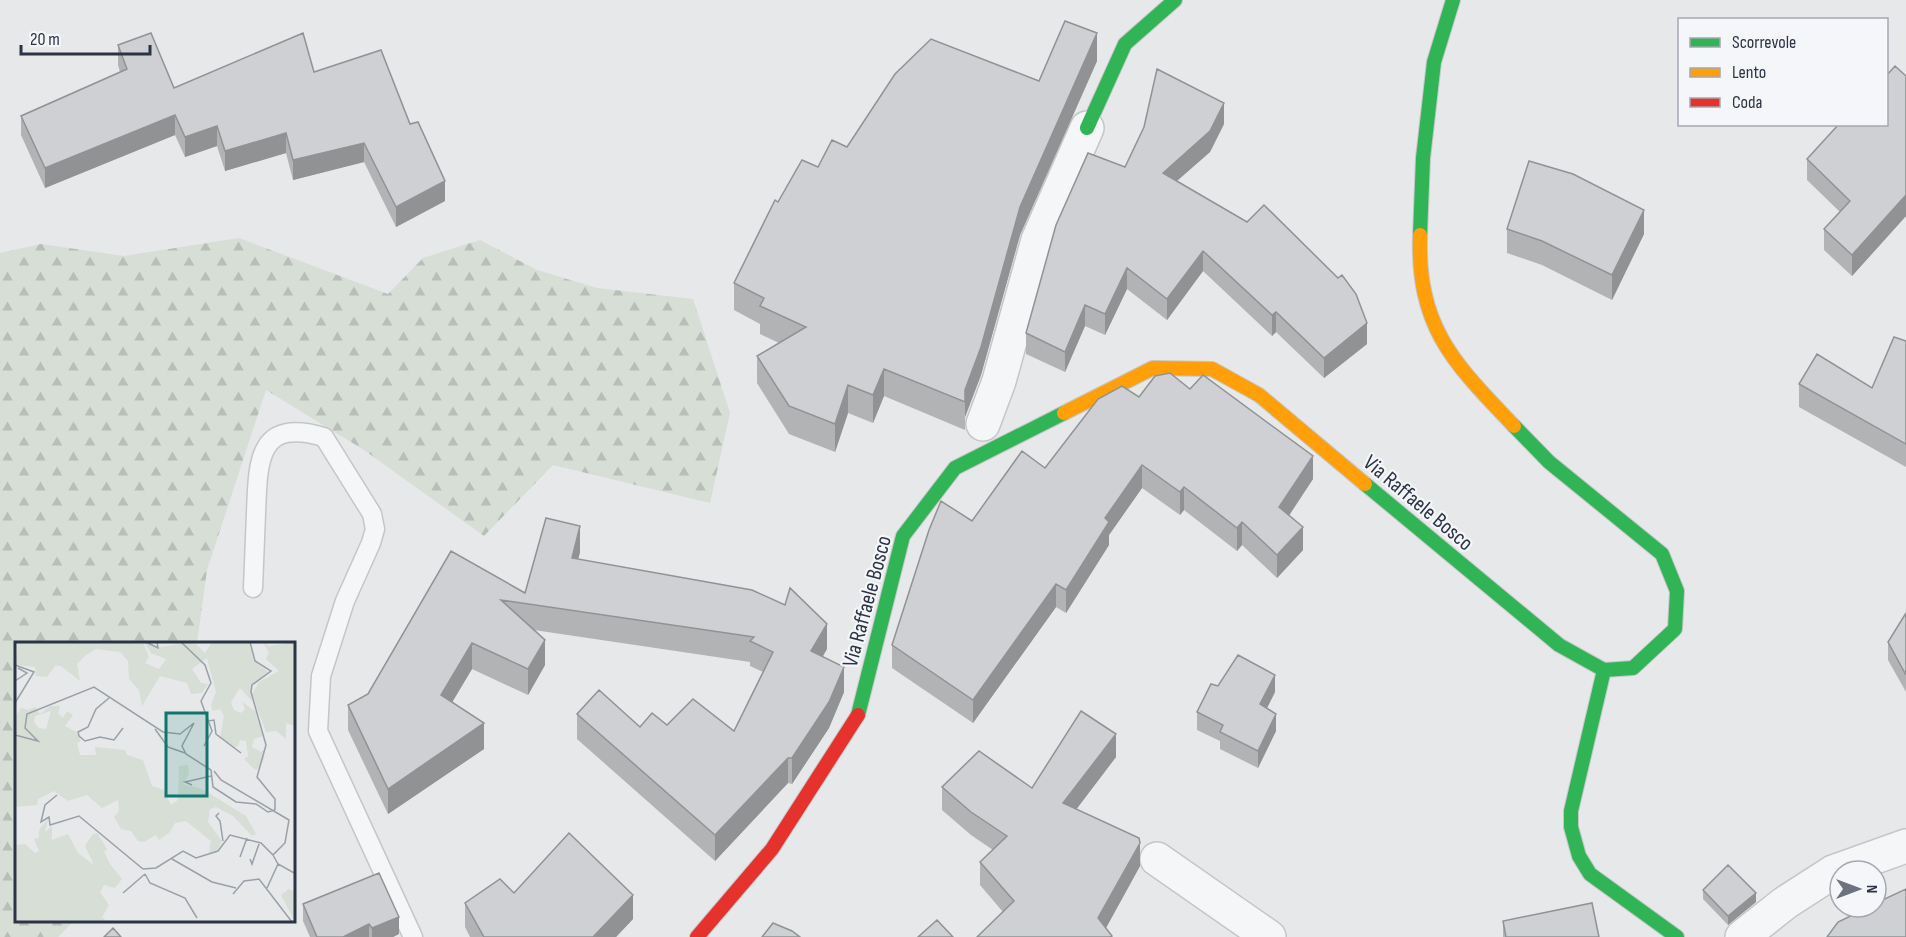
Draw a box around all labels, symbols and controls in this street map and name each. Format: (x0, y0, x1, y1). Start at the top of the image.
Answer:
scale bar (21, 18, 150, 56)
legend (1678, 18, 1888, 126)
text: 20 m (30, 29, 60, 50)
text: Scorrevole (1732, 32, 1796, 53)
text: Lento (1732, 62, 1766, 83)
text: Coda (1732, 92, 1763, 113)
street label: Via Raffaele Bosco (1358, 449, 1478, 557)
street label: Via Raffaele Bosco (837, 533, 898, 670)
inset map (15, 642, 296, 922)
north arrow (1828, 859, 1888, 919)
text: N (1862, 885, 1881, 893)

